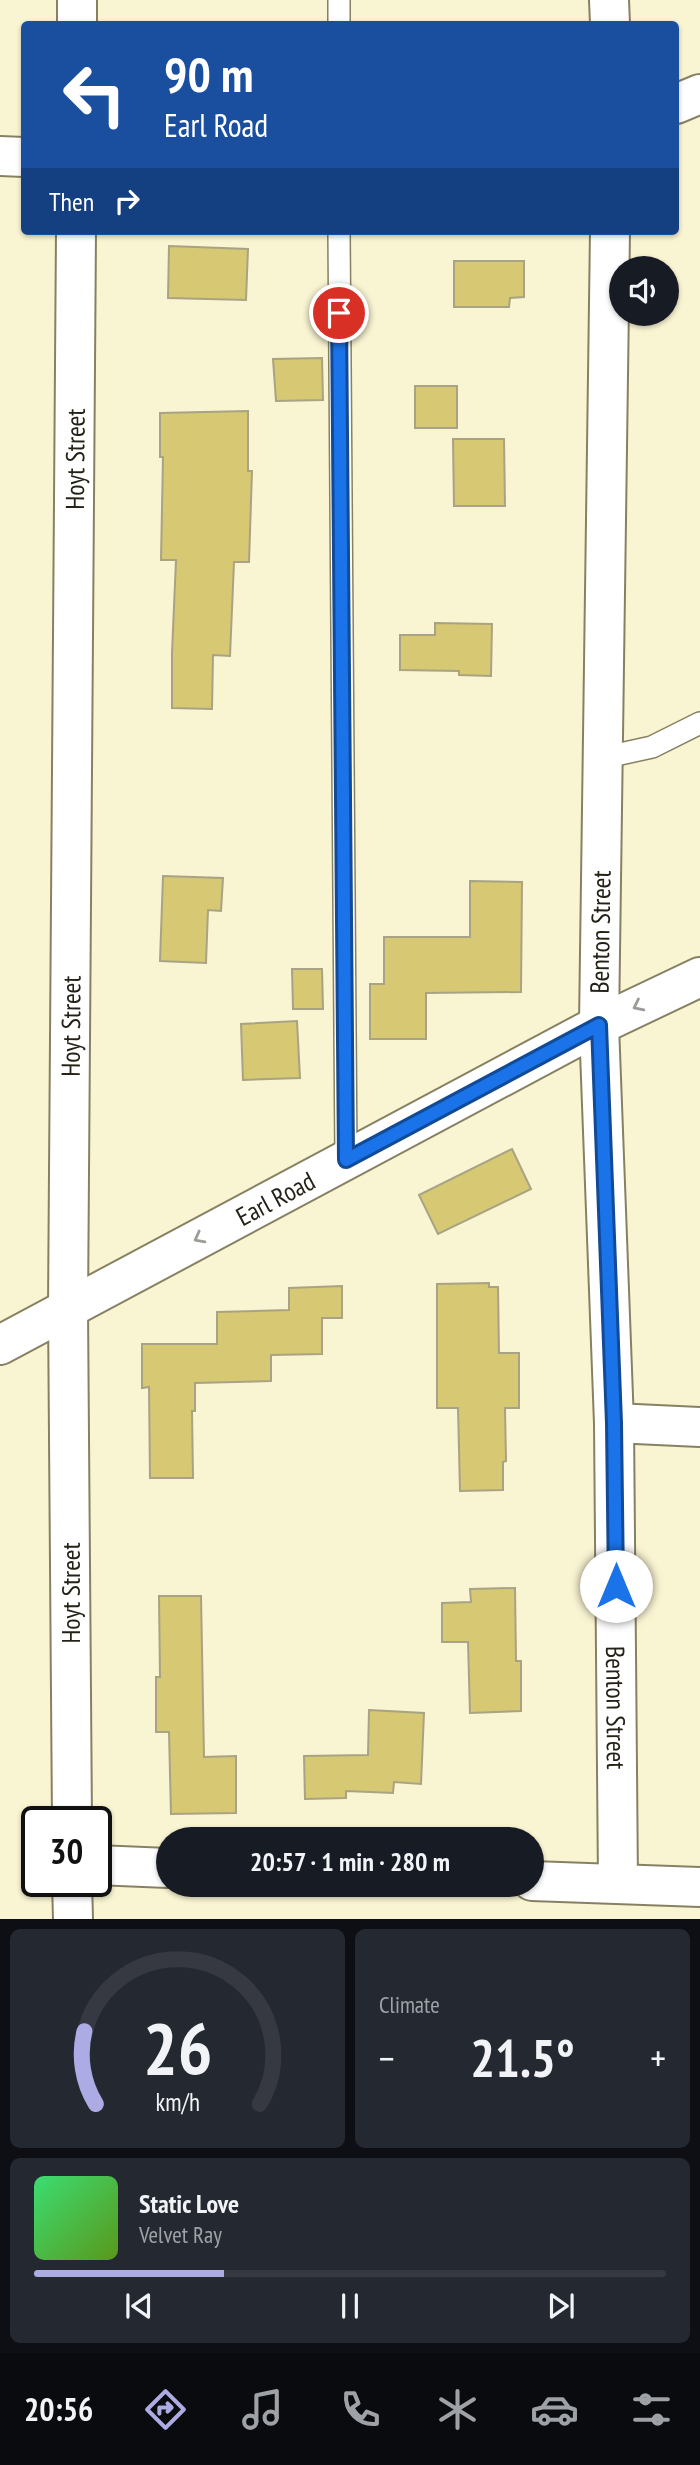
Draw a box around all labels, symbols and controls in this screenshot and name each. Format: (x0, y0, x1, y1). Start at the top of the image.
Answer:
text: 90 m (164, 42, 253, 106)
icon: left (49, 49, 140, 140)
text: Earl Road (164, 104, 268, 146)
icon: right (108, 182, 146, 220)
text: Then (49, 185, 94, 218)
map controls (609, 256, 679, 326)
button: sound (609, 256, 679, 326)
pin (309, 283, 369, 343)
icon: arrive (320, 294, 358, 332)
street label: Hoyt Street (57, 408, 91, 510)
street label: Benton Street (582, 870, 618, 994)
street label: Hoyt Street (53, 975, 87, 1077)
one-way arrow (633, 998, 646, 1012)
street label: Earl Road (230, 1163, 320, 1232)
one-way arrow (194, 1230, 206, 1243)
street label: Hoyt Street (54, 1542, 87, 1644)
position arrow (579, 1549, 653, 1623)
street label: Benton Street (599, 1646, 634, 1769)
speed limit sign: 30 (21, 1806, 112, 1897)
text: 20:57 · 1 min · 280 m (250, 1845, 450, 1878)
text: Climate (379, 1990, 440, 2019)
text: 26 (143, 2001, 212, 2095)
text: 21.5° (470, 2024, 575, 2091)
text: − (379, 2033, 395, 2082)
text: + (650, 2033, 666, 2082)
text: km/h (155, 2086, 200, 2118)
text: Static Love (139, 2187, 239, 2220)
text: Velvet Ray (139, 2220, 222, 2249)
icon: previous (120, 2287, 158, 2325)
icon: pause (331, 2287, 369, 2325)
icon: next (542, 2287, 580, 2325)
icon: directions (141, 2385, 190, 2434)
icon: music (238, 2385, 287, 2434)
icon: phone (336, 2385, 385, 2434)
icon: climate (433, 2385, 482, 2434)
icon: car (530, 2385, 579, 2434)
icon: filters (627, 2385, 676, 2434)
text: 20:56 (24, 2388, 93, 2430)

